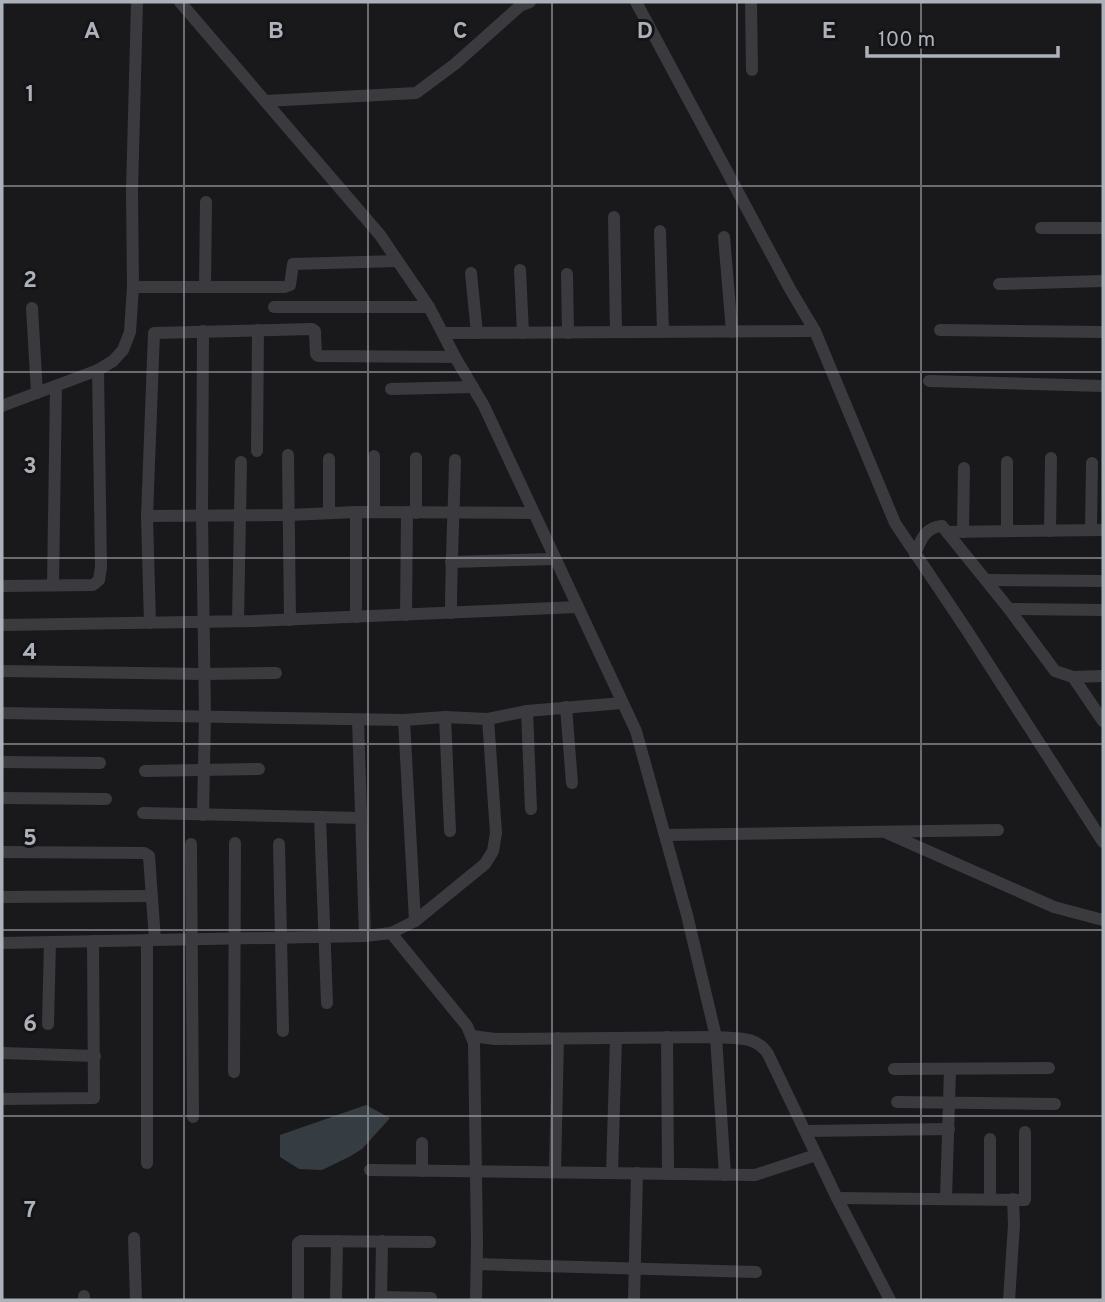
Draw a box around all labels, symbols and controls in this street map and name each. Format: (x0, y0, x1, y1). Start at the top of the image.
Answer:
scale bar (867, 14, 1058, 58)
text: A (84, 18, 100, 47)
text: B (268, 18, 284, 47)
text: C (453, 18, 467, 47)
text: D (637, 18, 653, 47)
text: E (822, 18, 836, 47)
text: 100 m (878, 27, 935, 54)
text: 1 (25, 81, 35, 110)
text: 2 (23, 267, 37, 296)
text: 3 (23, 453, 37, 482)
text: 4 (23, 639, 37, 668)
text: 5 (23, 825, 37, 854)
text: 6 (23, 1011, 37, 1040)
text: 7 (24, 1197, 36, 1226)

